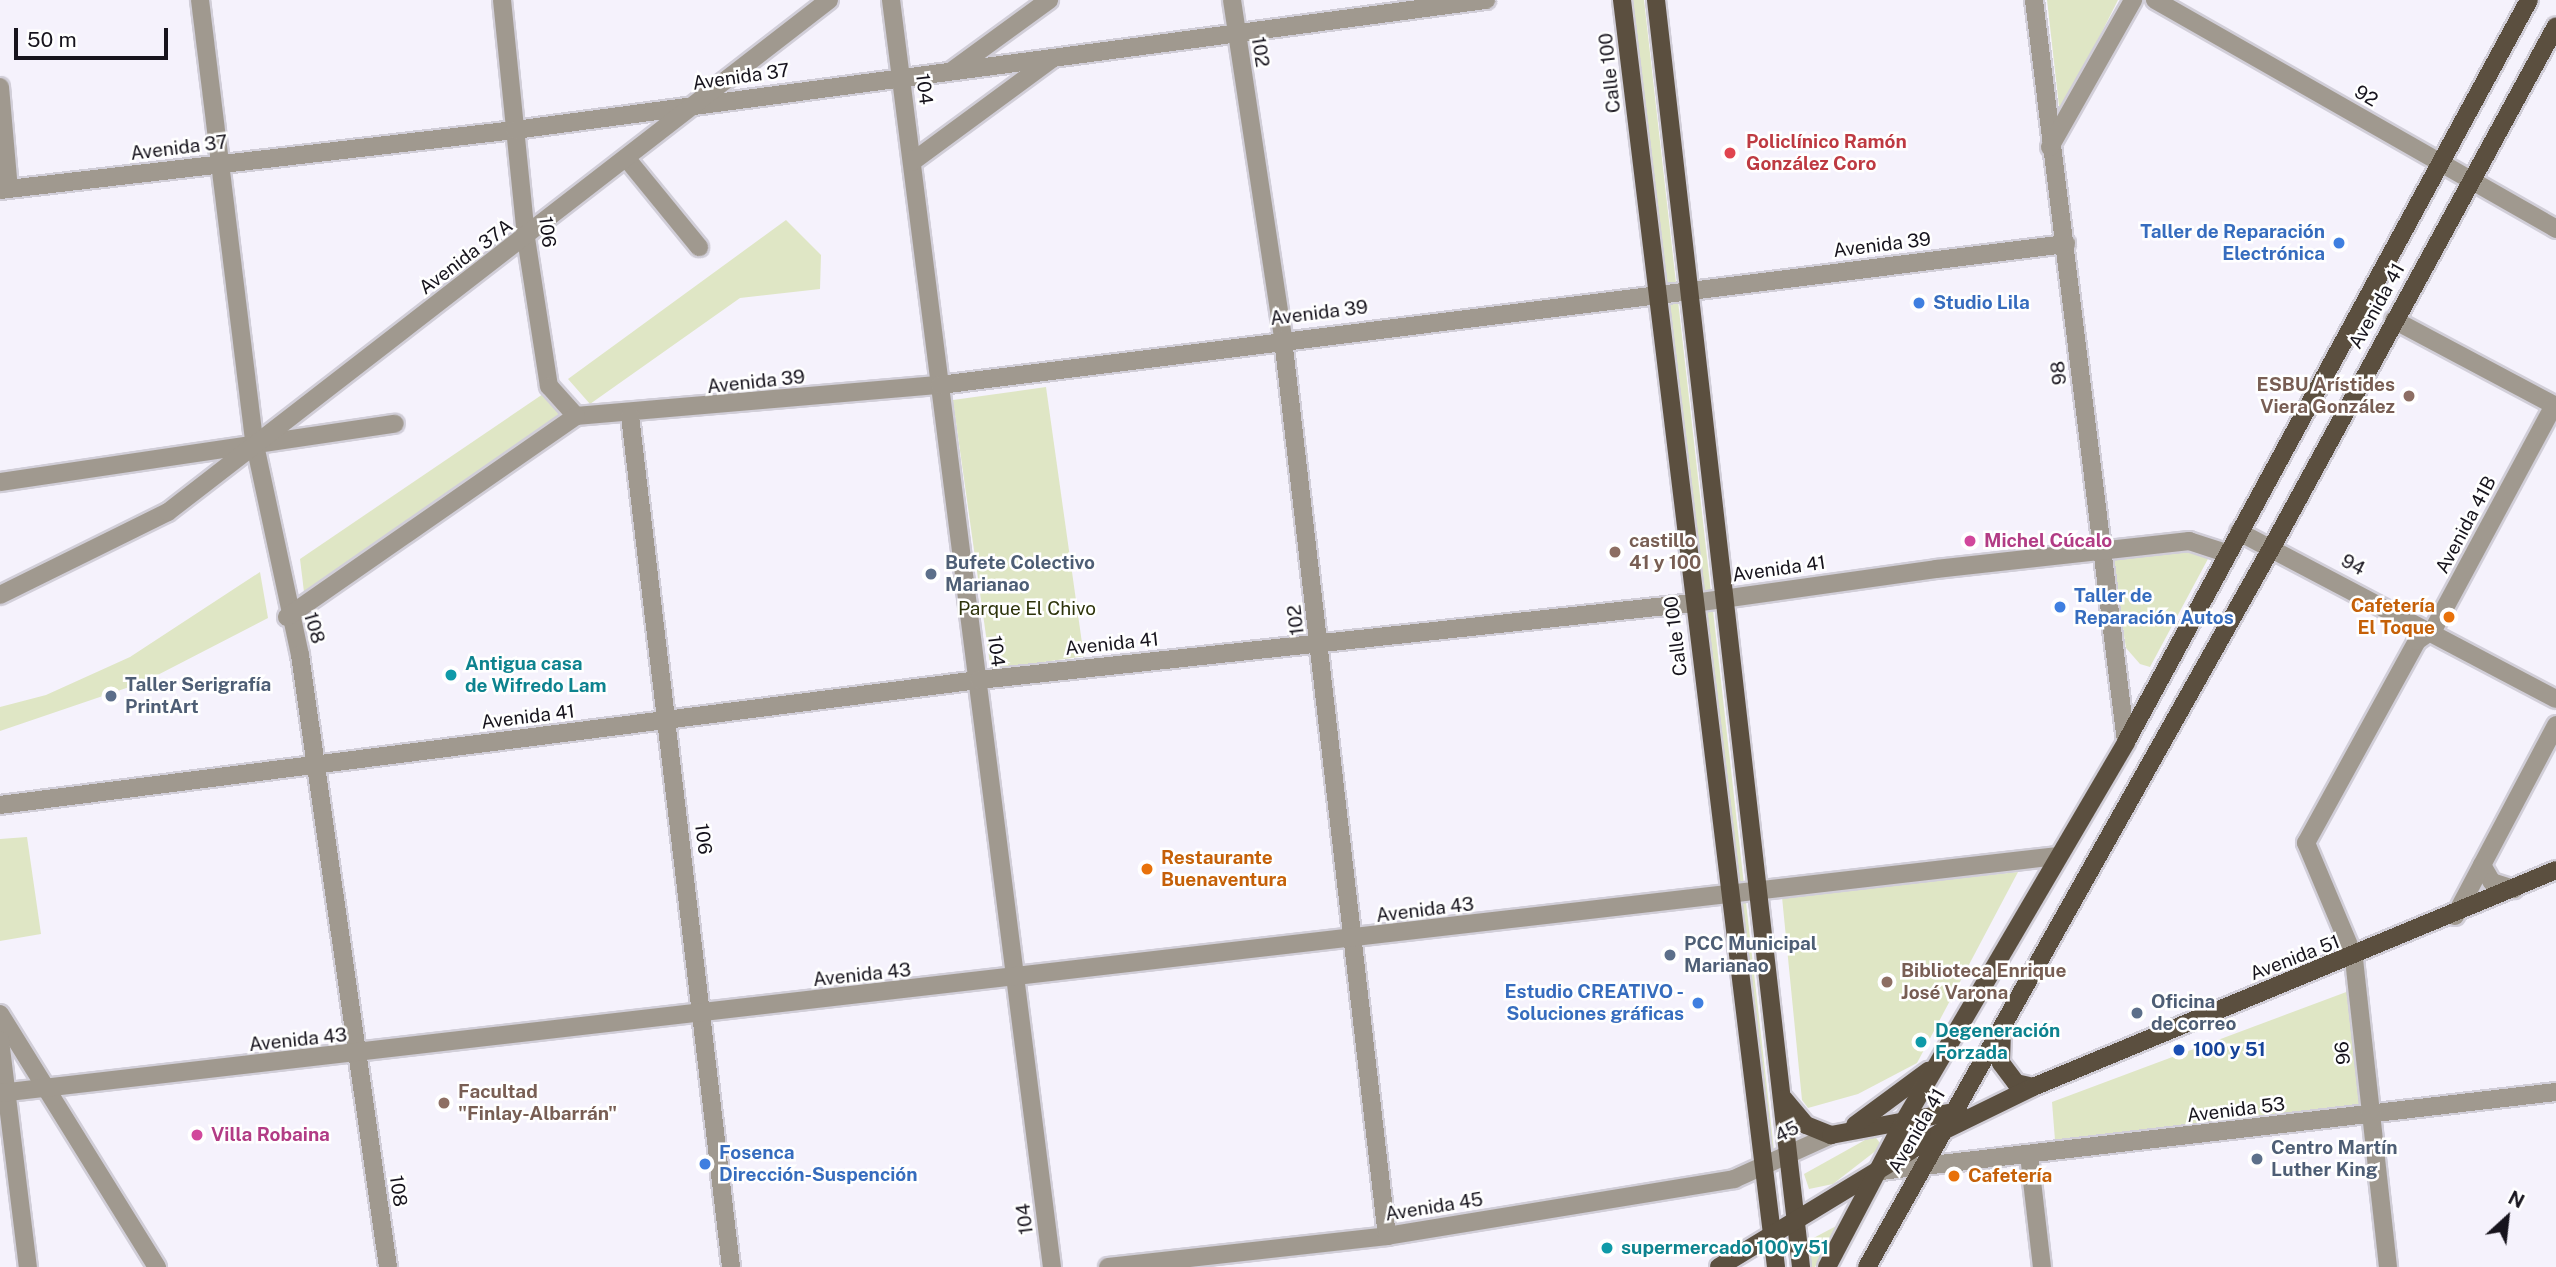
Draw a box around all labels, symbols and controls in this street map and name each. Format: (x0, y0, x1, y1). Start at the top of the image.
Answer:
scale bar (18, 14, 172, 58)
text: 50 m (27, 27, 77, 52)
street label: Calle 100 (1594, 32, 1626, 114)
street label: 102 (1246, 35, 1274, 69)
street label: Avenida 37 (691, 59, 791, 95)
street label: 104 (911, 72, 937, 106)
street label: 92 (2350, 80, 2382, 112)
street label: Avenida 37 (129, 131, 229, 165)
place label: Policlínico Ramón González Coro (1746, 131, 1907, 175)
marker: Policlínico Ramón González Coro (1720, 143, 1740, 163)
street label: Avenida 37A (415, 214, 517, 300)
street label: 106 (534, 215, 560, 249)
place label: Taller de Reparación Electrónica (2140, 221, 2325, 265)
street label: Avenida 39 (1832, 228, 1932, 262)
marker: Taller de Reparación Electrónica (2331, 235, 2347, 251)
street label: Avenida 41 (2344, 259, 2410, 353)
place label: Studio Lila (1933, 292, 2030, 314)
marker: Studio Lila (1911, 295, 1927, 311)
street label: Avenida 39 (1269, 296, 1369, 330)
street label: 98 (2046, 360, 2072, 386)
street label: Avenida 39 (706, 366, 806, 398)
place label: ESBU Arístides Viera González (2257, 374, 2395, 418)
marker: ESBU Arístides Viera González (2401, 388, 2417, 404)
street label: Avenida 41B (2431, 472, 2501, 578)
place label: castillo 41 y 100 (1629, 530, 1701, 574)
place label: Michel Cúcalo (1984, 530, 2112, 552)
marker: Michel Cúcalo (1962, 533, 1978, 549)
marker: castillo 41 y 100 (1607, 544, 1623, 560)
street label: 94 (2337, 549, 2369, 581)
street label: Avenida 41 (1731, 551, 1827, 587)
place label: Bufete Colectivo Marianao (945, 552, 1095, 596)
marker: Bufete Colectivo Marianao (923, 566, 939, 582)
place label: Taller de Reparación Autos (2074, 585, 2234, 629)
street label: Calle 100 (1660, 595, 1692, 677)
place label: Cafetería El Toque (2351, 595, 2435, 639)
park label: Parque El Chivo (958, 598, 1096, 620)
marker: Taller de Reparación Autos (2052, 599, 2068, 615)
street label: 102 (1283, 603, 1309, 637)
marker: Cafetería El Toque (2441, 609, 2457, 625)
street label: 108 (299, 610, 329, 646)
street label: Avenida 41 (1064, 628, 1160, 660)
street label: 104 (983, 634, 1009, 668)
place label: Antigua casa de Wifredo Lam (465, 653, 607, 697)
marker: Antigua casa de Wifredo Lam (443, 667, 459, 683)
place label: Taller Serigrafía PrintArt (125, 674, 271, 718)
marker: Taller Serigrafía PrintArt (103, 688, 119, 704)
street label: Avenida 41 (480, 700, 576, 734)
street label: 106 (690, 822, 716, 856)
place label: Restaurante Buenaventura (1161, 847, 1287, 891)
marker: Restaurante Buenaventura (1139, 861, 1155, 877)
street label: Avenida 43 (1375, 893, 1475, 927)
street label: Avenida 51 (2247, 930, 2343, 986)
place label: PCC Municipal Marianao (1684, 933, 1817, 977)
marker: PCC Municipal Marianao (1662, 947, 1678, 963)
street label: Avenida 43 (812, 959, 912, 991)
place label: Biblioteca Enrique José Varona (1901, 960, 2066, 1004)
marker: Biblioteca Enrique José Varona (1879, 974, 1895, 990)
place label: Estudio CREATIVO - Soluciones gráficas (1503, 981, 1684, 1025)
place label: Oficina de correo (2151, 991, 2237, 1035)
marker: Estudio CREATIVO - Soluciones gráficas (1690, 995, 1706, 1011)
marker: Oficina de correo (2129, 1005, 2145, 1021)
place label: Degeneración Forzada (1935, 1020, 2060, 1064)
street label: Avenida 43 (248, 1024, 348, 1056)
marker: Degeneración Forzada (1913, 1034, 1929, 1050)
place label: 100 y 51 (2193, 1039, 2266, 1061)
street label: 96 (2330, 1040, 2356, 1066)
marker: 100 y 51 (2171, 1042, 2187, 1058)
place label: Facultad "Finlay-Albarrán" (458, 1081, 617, 1125)
street label: Avenida 41 (1884, 1084, 1950, 1178)
street label: Avenida 53 (2186, 1093, 2286, 1127)
marker: Facultad "Finlay-Albarrán" (436, 1095, 452, 1111)
street label: 45 (1771, 1116, 1803, 1148)
place label: Villa Robaina (211, 1124, 330, 1146)
marker: Villa Robaina (189, 1127, 205, 1143)
place label: Centro Martín Luther King (2271, 1137, 2398, 1181)
place label: Fosenca Dirección-Suspención (719, 1142, 917, 1186)
marker: Centro Martín Luther King (2249, 1151, 2265, 1167)
marker: Fosenca Dirección-Suspención (697, 1156, 713, 1172)
place label: Cafetería (1968, 1165, 2052, 1187)
marker: Cafetería (1946, 1168, 1962, 1184)
street label: 108 (385, 1174, 411, 1208)
north arrow (2472, 1183, 2542, 1253)
text: N (2505, 1186, 2528, 1212)
street label: Avenida 45 (1384, 1188, 1484, 1226)
street label: 104 (1012, 1202, 1038, 1236)
place label: supermercado 100 y 51 (1621, 1237, 1829, 1259)
marker: supermercado 100 y 51 (1599, 1240, 1615, 1256)

